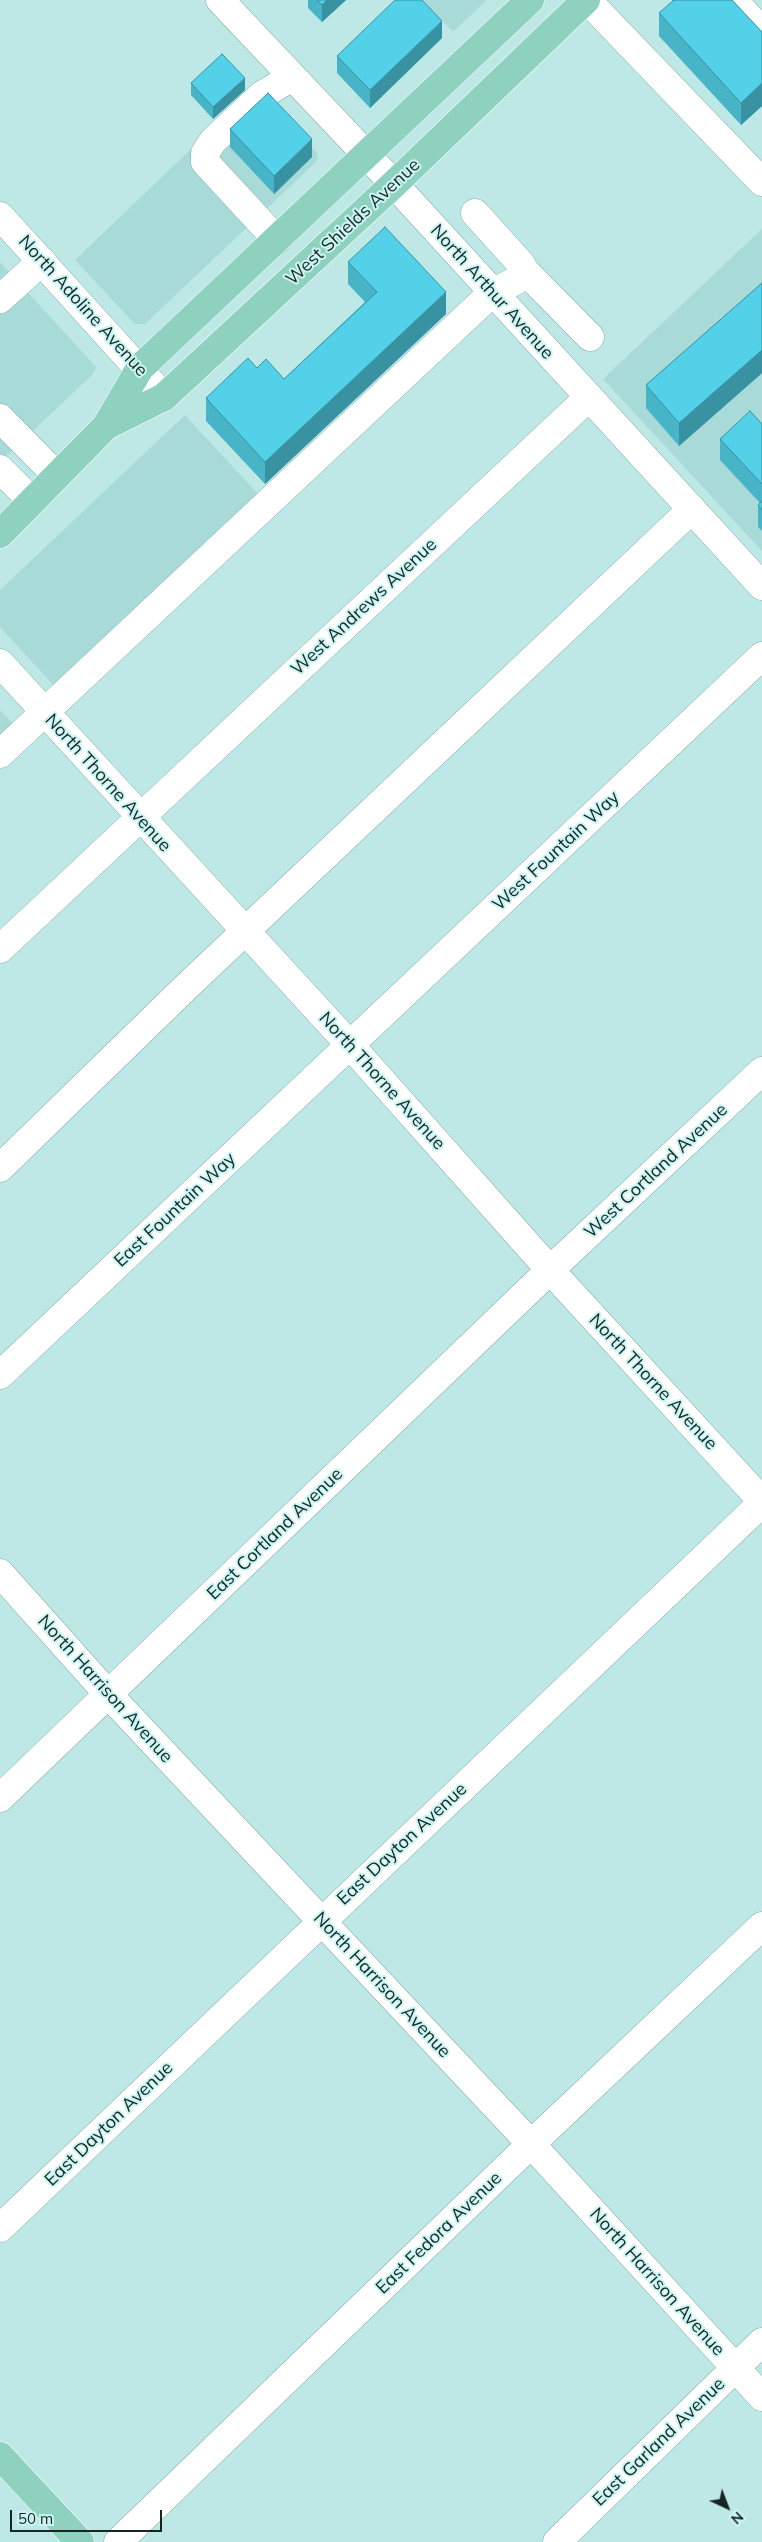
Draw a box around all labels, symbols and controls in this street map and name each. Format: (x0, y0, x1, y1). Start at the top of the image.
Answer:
street label: West Shields Avenue (281, 154, 425, 290)
street label: North Arthur Avenue (426, 220, 558, 364)
street label: North Adoline Avenue (14, 231, 152, 381)
street label: West Andrews Avenue (287, 534, 441, 680)
street label: North Thorne Avenue (40, 710, 176, 856)
street label: West Fountain Way (488, 787, 624, 915)
street label: North Thorne Avenue (314, 1008, 450, 1154)
street label: West Cortland Avenue (580, 1099, 732, 1243)
street label: East Fountain Way (110, 1148, 240, 1272)
street label: North Thorne Avenue (584, 1309, 722, 1455)
street label: East Cortland Avenue (203, 1464, 347, 1604)
street label: North Harrison Avenue (33, 1611, 177, 1767)
street label: East Dayton Avenue (333, 1778, 471, 1910)
street label: North Harrison Avenue (309, 1908, 455, 2062)
street label: East Dayton Avenue (41, 2057, 177, 2191)
street label: East Fedora Avenue (372, 2167, 506, 2299)
street label: North Harrison Avenue (585, 2204, 729, 2360)
street label: East Garland Avenue (588, 2373, 730, 2511)
north arrow (702, 2482, 752, 2532)
scale bar (12, 2500, 165, 2532)
text: N (727, 2508, 747, 2528)
text: 50 m (18, 2509, 53, 2528)

